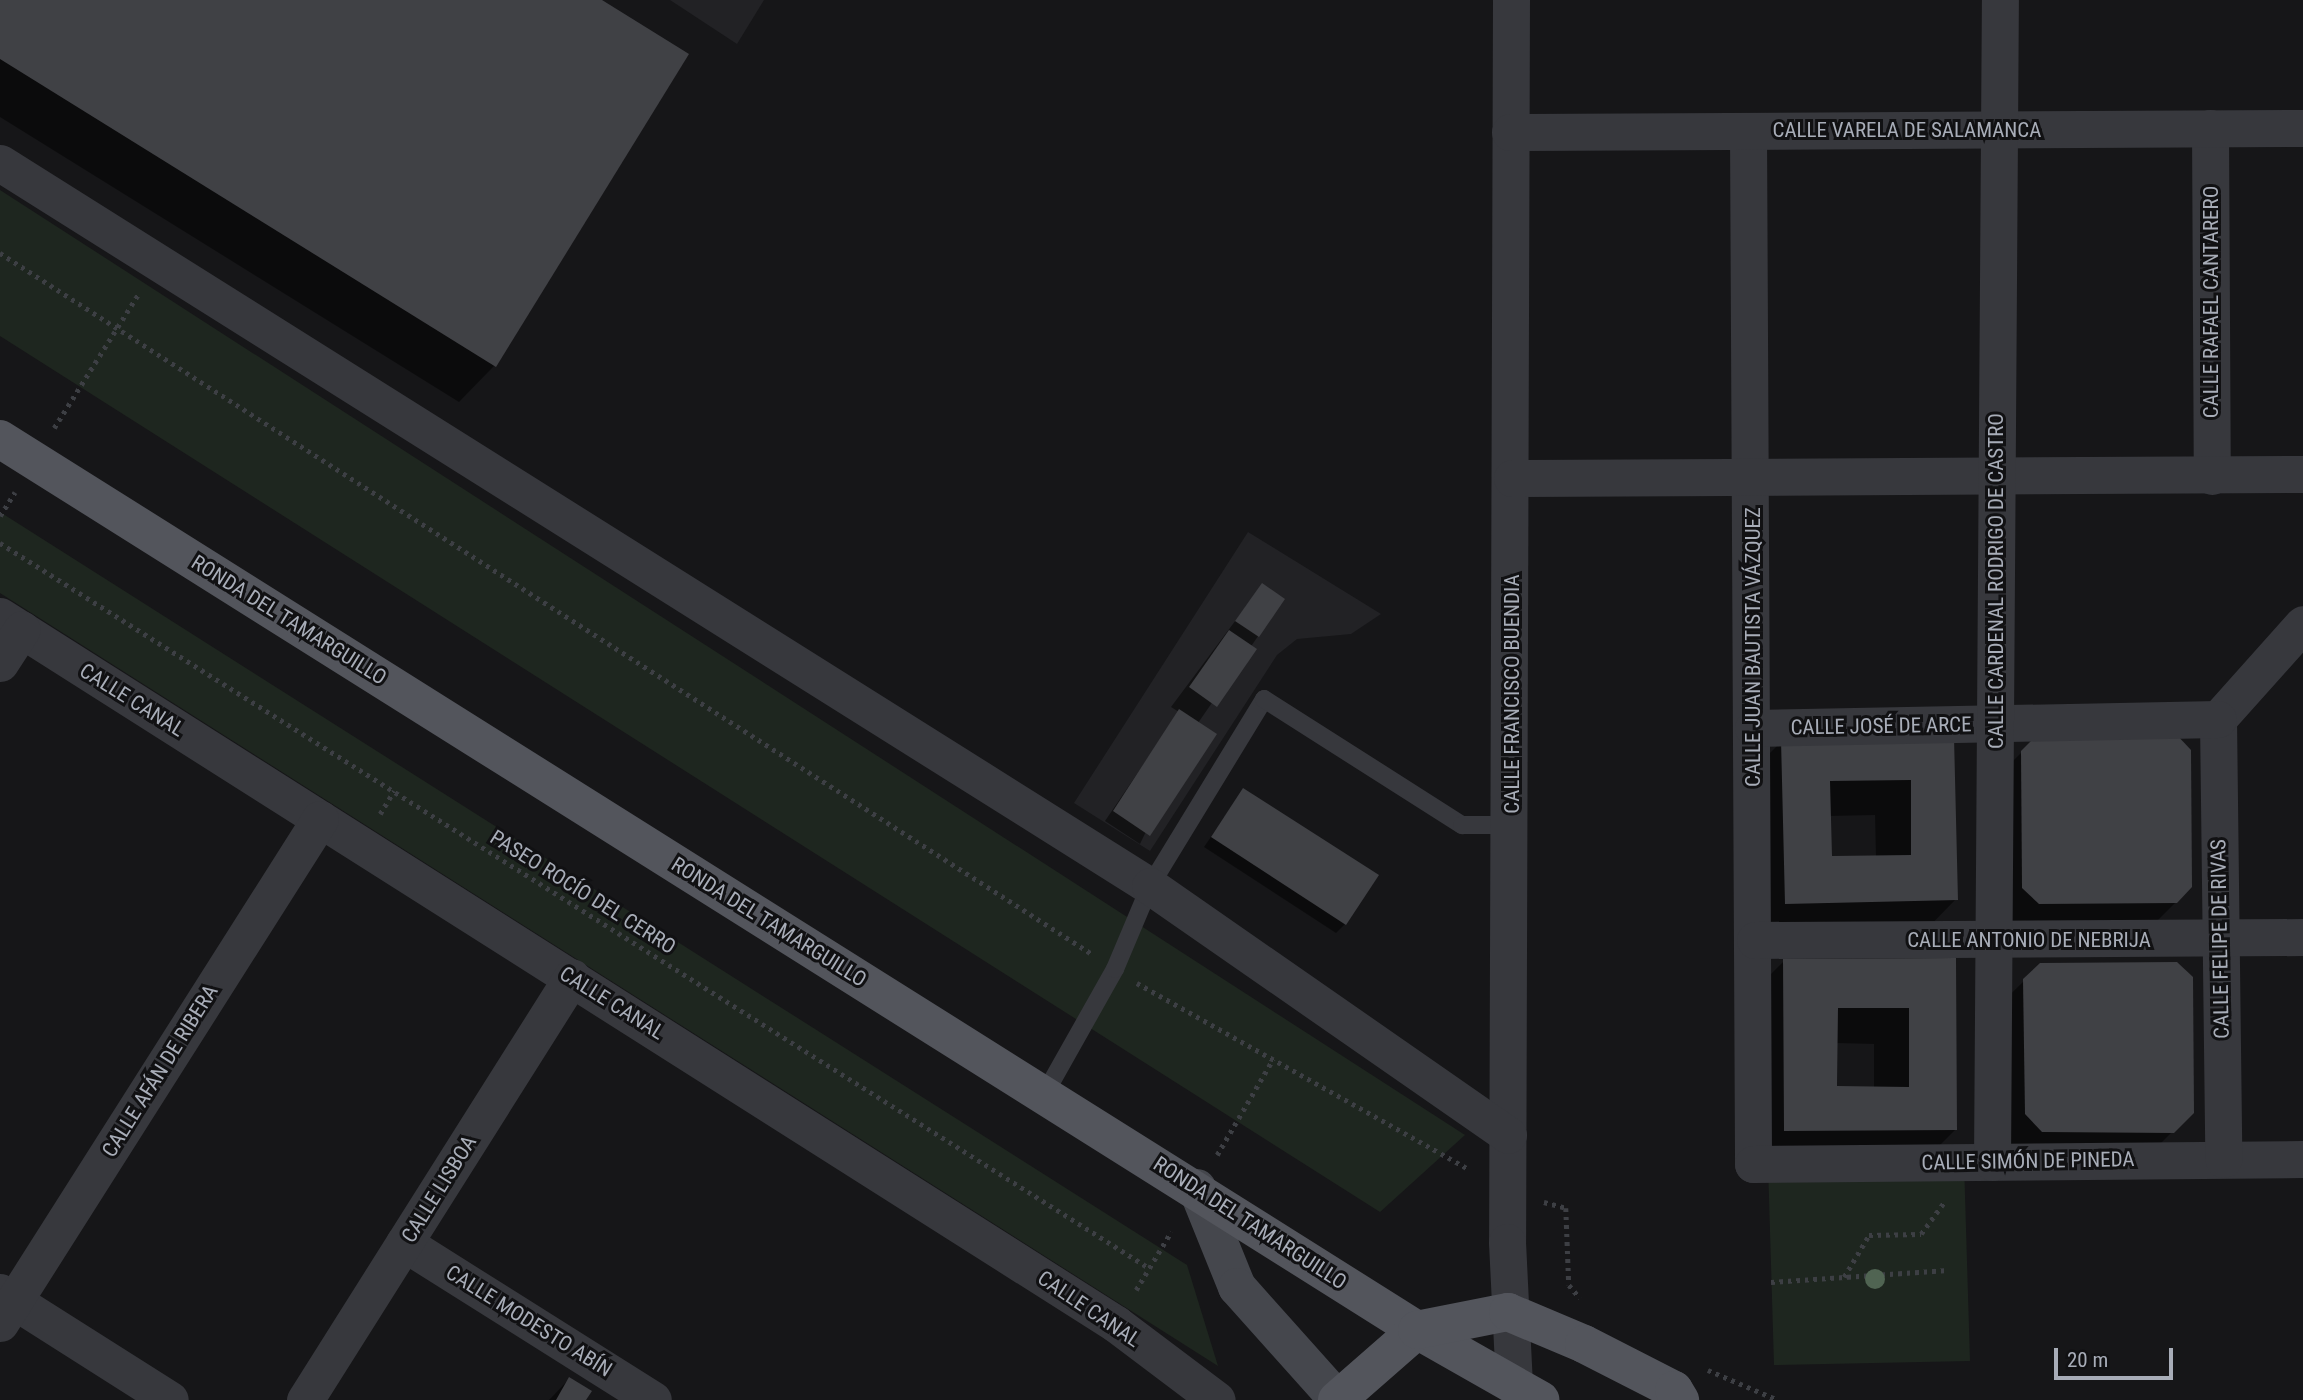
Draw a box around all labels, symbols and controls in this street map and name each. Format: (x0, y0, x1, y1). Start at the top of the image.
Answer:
street label: CALLE VARELA DE SALAMANCA (1773, 117, 2041, 143)
street label: CALLE RAFAEL CANTARERO (2198, 186, 2224, 418)
street label: CALLE CARDENAL RODRIGO DE CASTRO (1983, 413, 2009, 749)
street label: CALLE JUAN BAUTISTA VÁZQUEZ (1740, 507, 1766, 787)
street label: RONDA DEL TAMARGUILLO (187, 550, 391, 690)
street label: CALLE FRANCISCO BUENDIA (1499, 574, 1525, 814)
street label: CALLE CANAL (75, 658, 189, 742)
street label: CALLE JOSÉ DE ARCE (1790, 712, 1972, 740)
street label: PASEO ROCÍO DEL CERRO (486, 825, 680, 959)
street label: CALLE FELIPE DE RIVAS (2206, 839, 2234, 1039)
street label: RONDA DEL TAMARGUILLO (667, 852, 871, 992)
street label: CALLE ANTONIO DE NEBRIJA (1907, 927, 2151, 953)
street label: CALLE CANAL (555, 961, 669, 1045)
street label: CALLE AFÁN DE RIBERA (97, 980, 223, 1162)
street label: CALLE LISBOA (396, 1131, 482, 1247)
street label: CALLE SIMÓN DE PINEDA (1921, 1147, 2135, 1175)
street label: RONDA DEL TAMARGUILLO (1149, 1151, 1351, 1295)
street label: CALLE MODESTO ABÍN (441, 1260, 617, 1382)
street label: CALLE CANAL (1033, 1265, 1145, 1353)
scale bar (2058, 1334, 2177, 1378)
text: 20 m (2067, 1348, 2108, 1372)

